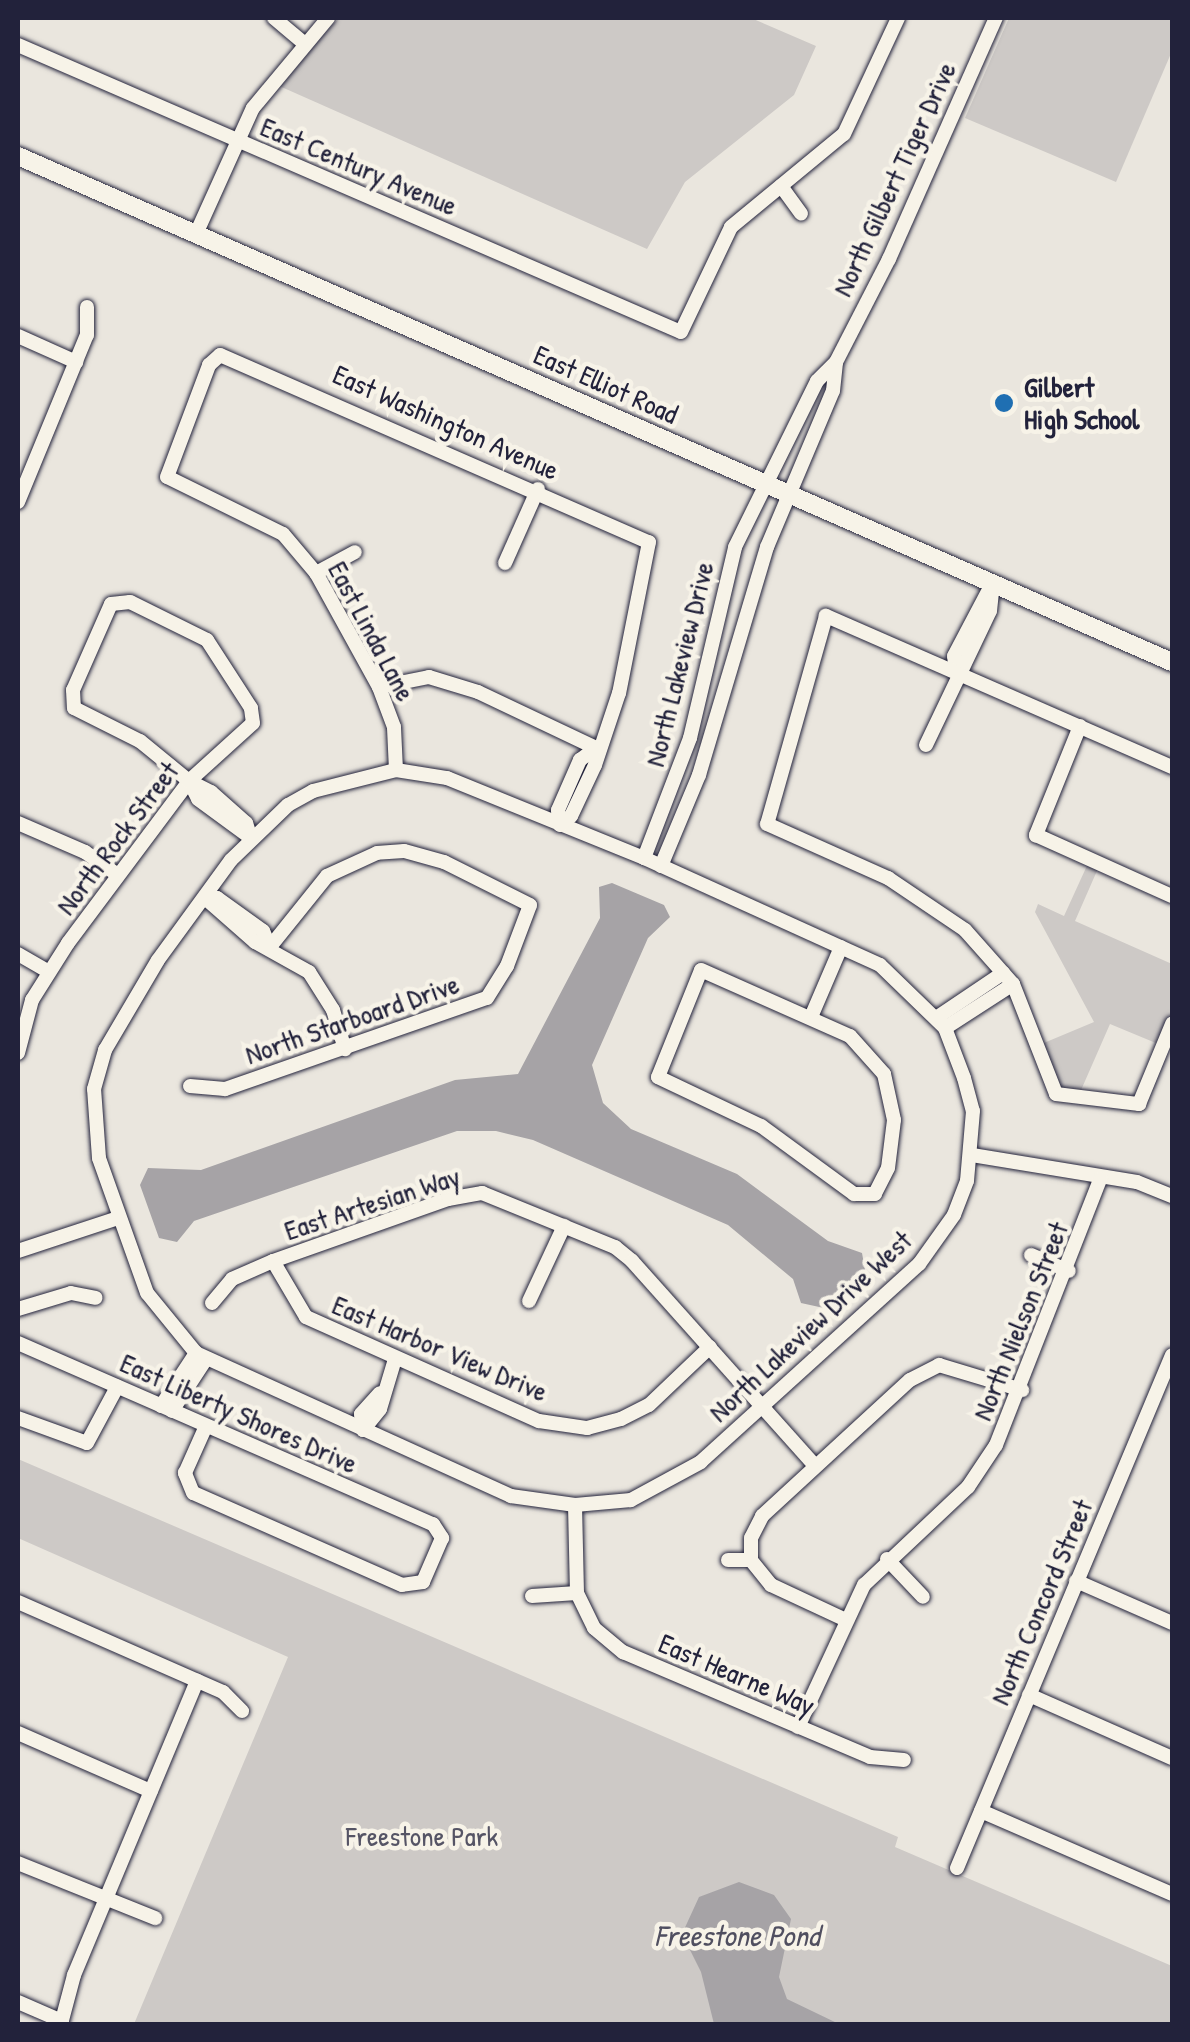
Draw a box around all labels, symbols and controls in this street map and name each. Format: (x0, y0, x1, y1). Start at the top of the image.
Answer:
street label: North Gilbert Tiger Drive (825, 57, 963, 301)
street label: East Century Avenue (256, 109, 462, 223)
street label: East Elliot Road (529, 337, 683, 431)
street label: East Washington Avenue (328, 357, 564, 487)
place label: Gilbert High School (1024, 370, 1140, 436)
marker: Gilbert High School (993, 392, 1015, 414)
street label: East Linda Lane (321, 556, 423, 706)
street label: North Lakeview Drive (637, 558, 721, 770)
street label: North Rock Street (49, 755, 185, 921)
street label: North Starboard Drive (241, 967, 463, 1071)
street label: East Artesian Way (280, 1159, 464, 1247)
street label: North Nielson Street (965, 1217, 1075, 1425)
street label: North Lakeview Drive West (702, 1223, 918, 1429)
street label: East Harbor View Drive (327, 1288, 553, 1408)
street label: East Liberty Shores Drive (115, 1346, 363, 1480)
street label: North Concord Street (983, 1494, 1099, 1710)
street label: East Hearne Way (654, 1626, 820, 1722)
park label: Freestone Park (346, 1819, 498, 1853)
water label: Freestone Pond (655, 1917, 819, 1953)

